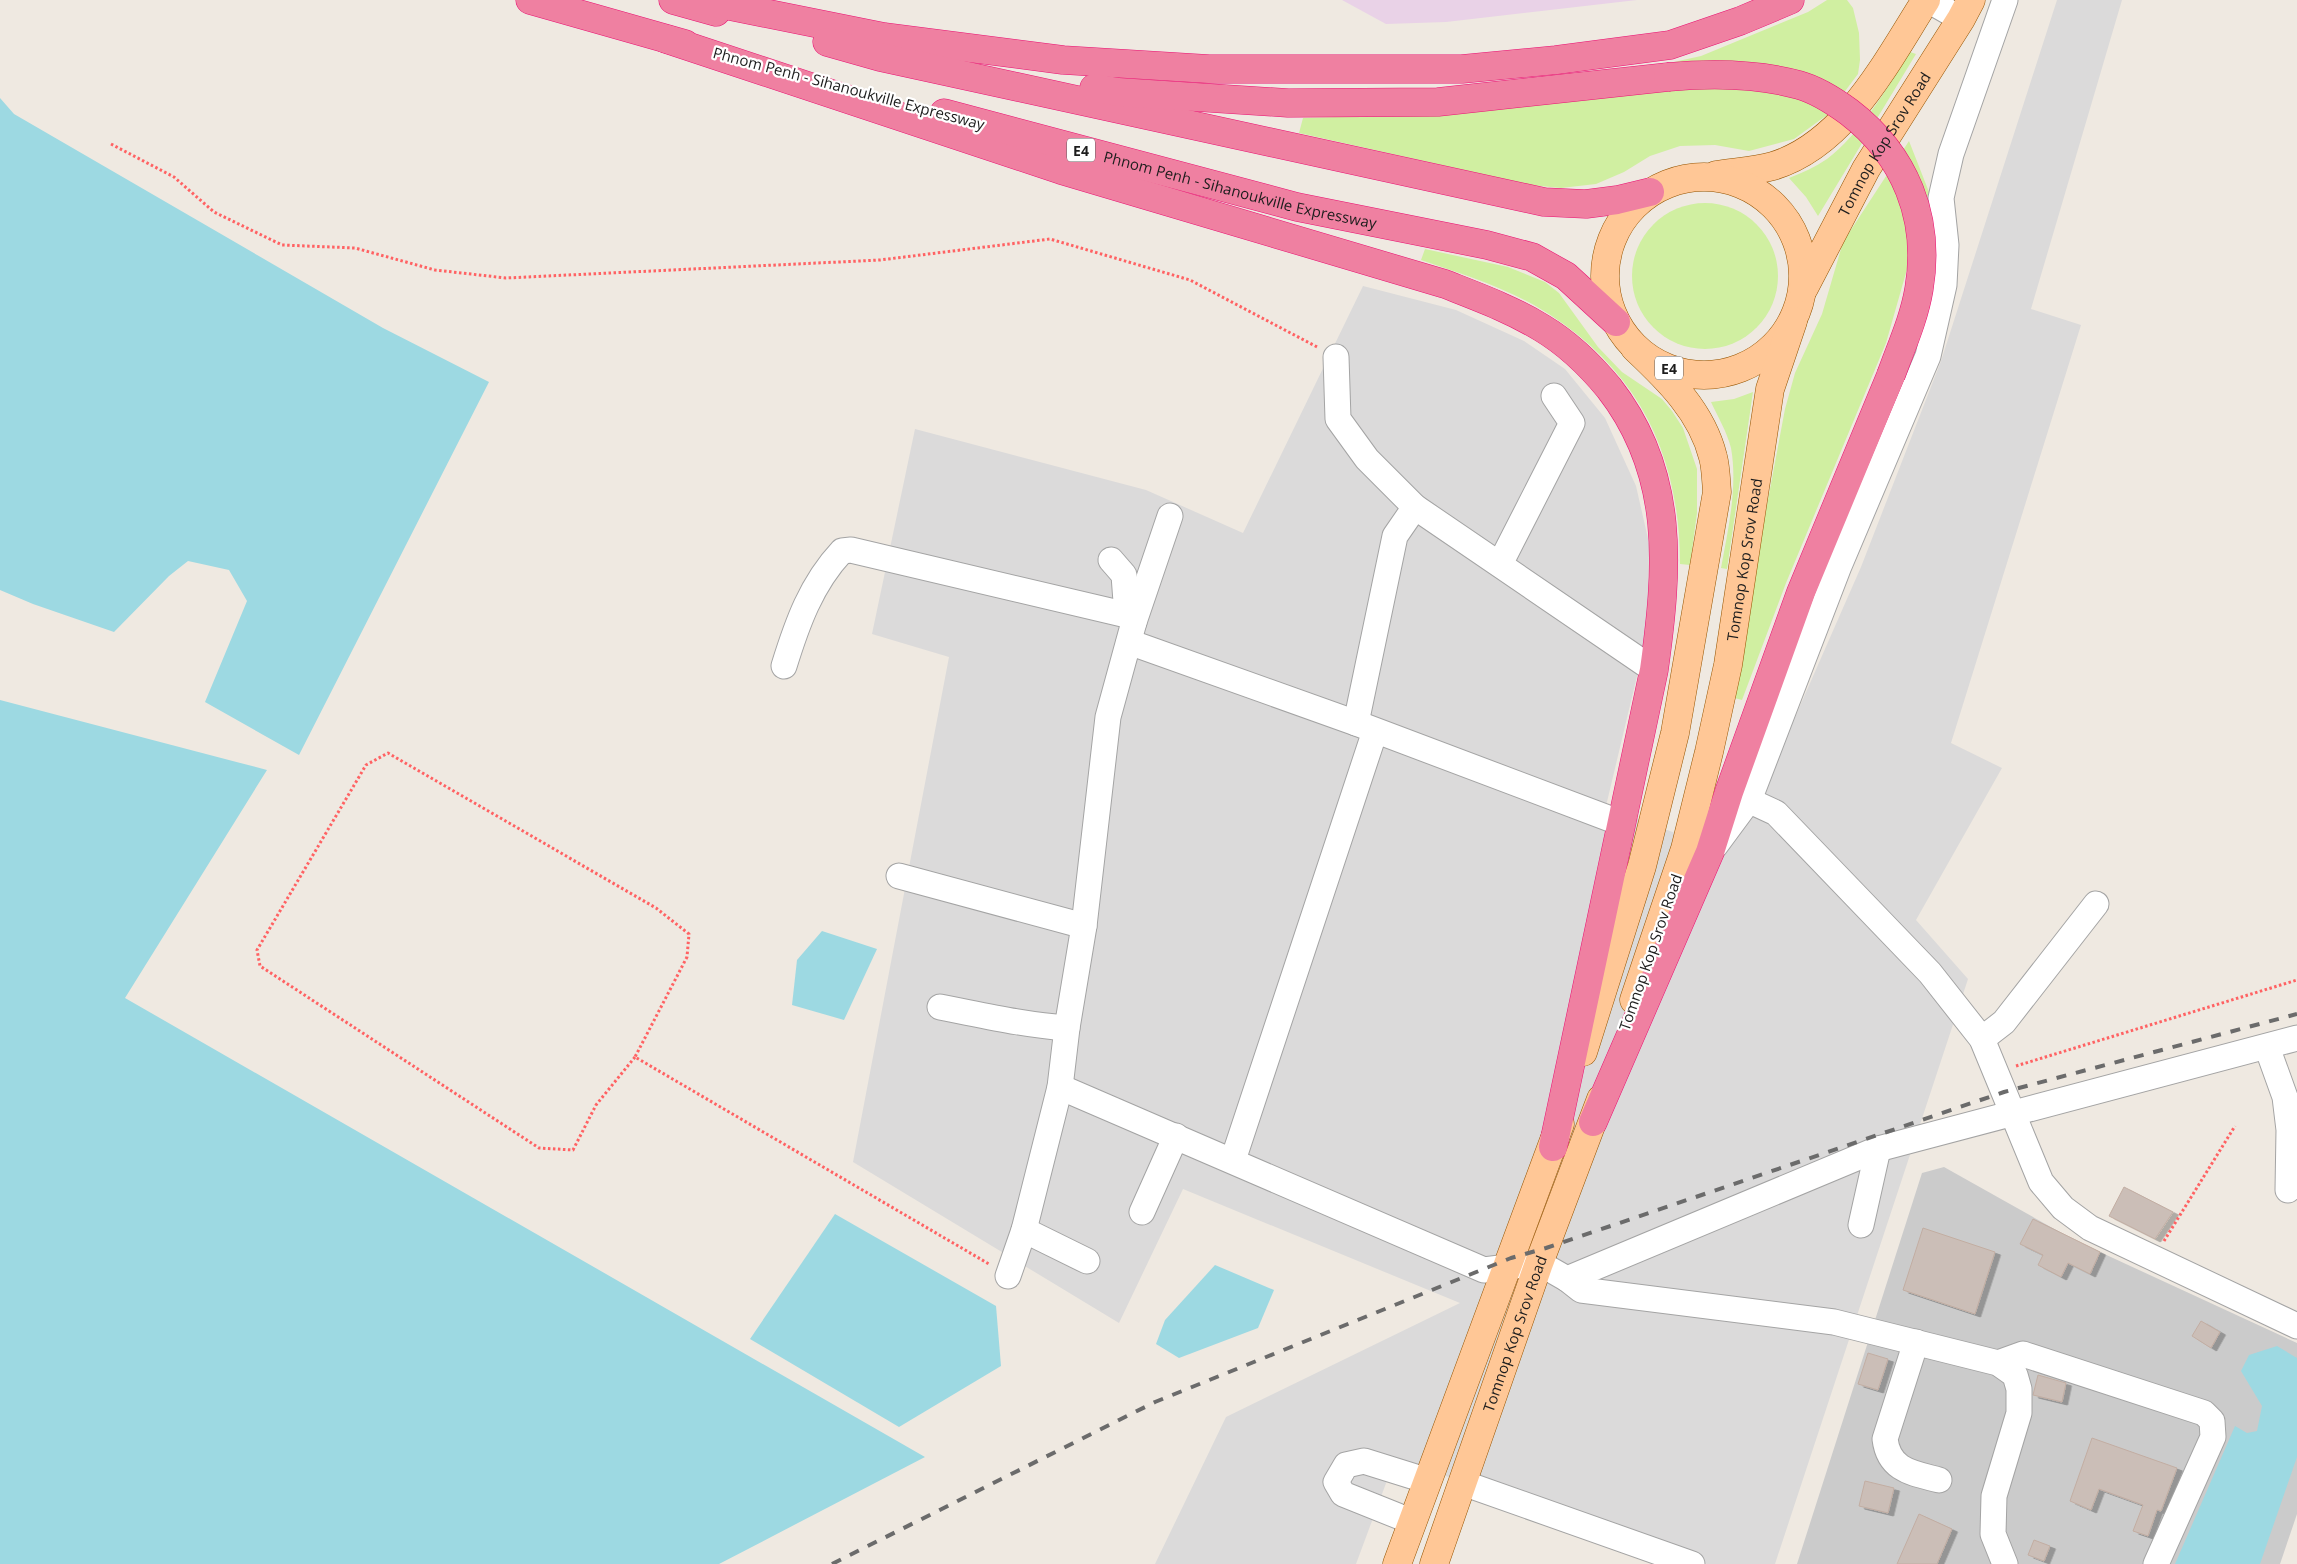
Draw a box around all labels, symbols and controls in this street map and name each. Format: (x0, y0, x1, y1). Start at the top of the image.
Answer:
street label: Phnom Penh - Sihanoukville Expressway (711, 42, 987, 134)
street label: Tomnop Kop Srov Road (1833, 68, 1935, 219)
road number: E4 (1067, 138, 1095, 162)
street label: Phnom Penh - Sihanoukville Expressway (1102, 146, 1379, 233)
road number: E4 (1655, 356, 1683, 379)
street label: Tomnop Kop Srov Road (1722, 477, 1766, 642)
street label: Tomnop Kop Srov Road (1614, 871, 1686, 1033)
street label: Tomnop Kop Srov Road (1478, 1252, 1551, 1415)

